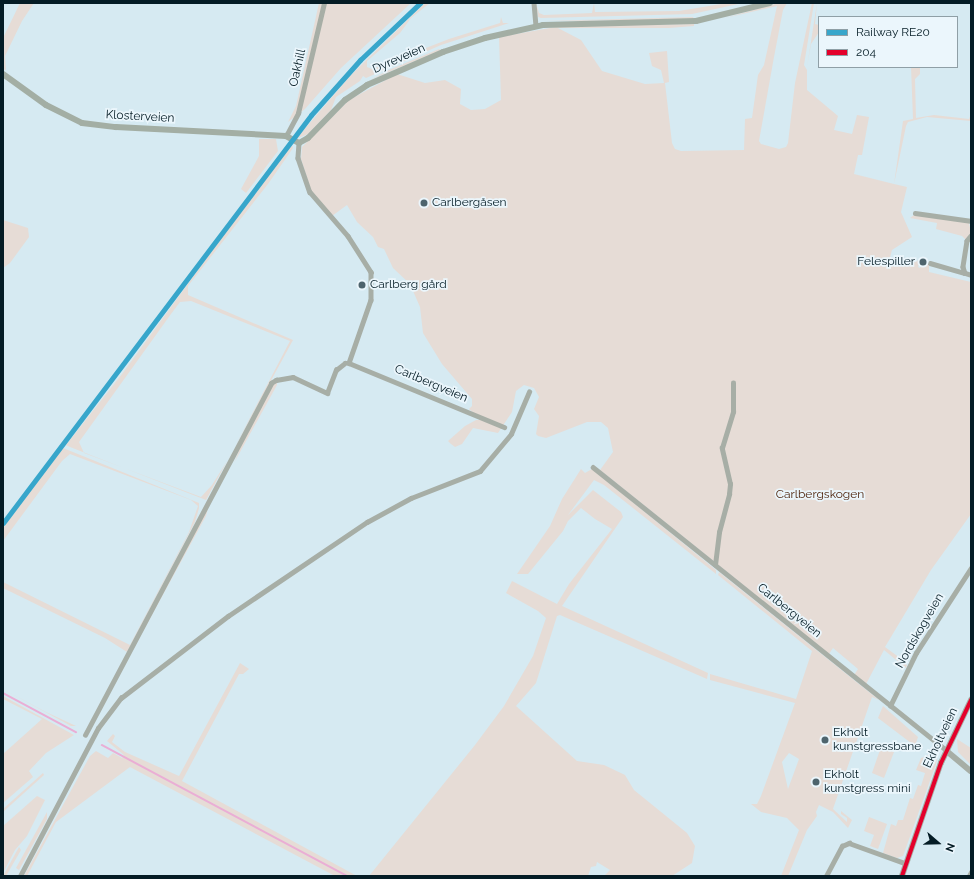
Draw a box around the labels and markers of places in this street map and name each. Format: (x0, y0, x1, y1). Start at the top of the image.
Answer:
place label: Carlbergåsen (432, 196, 507, 210)
marker: Carlbergåsen (419, 198, 429, 208)
place label: Felespiller (857, 255, 915, 269)
marker: Felespiller (918, 257, 928, 267)
place label: Carlberg gård (370, 278, 447, 292)
marker: Carlberg gård (357, 280, 367, 290)
place label: Ekholt kunstgressbane (833, 726, 921, 754)
marker: Ekholt kunstgressbane (820, 735, 830, 745)
place label: Ekholt kunstgress mini (824, 768, 911, 796)
marker: Ekholt kunstgress mini (811, 777, 821, 787)

